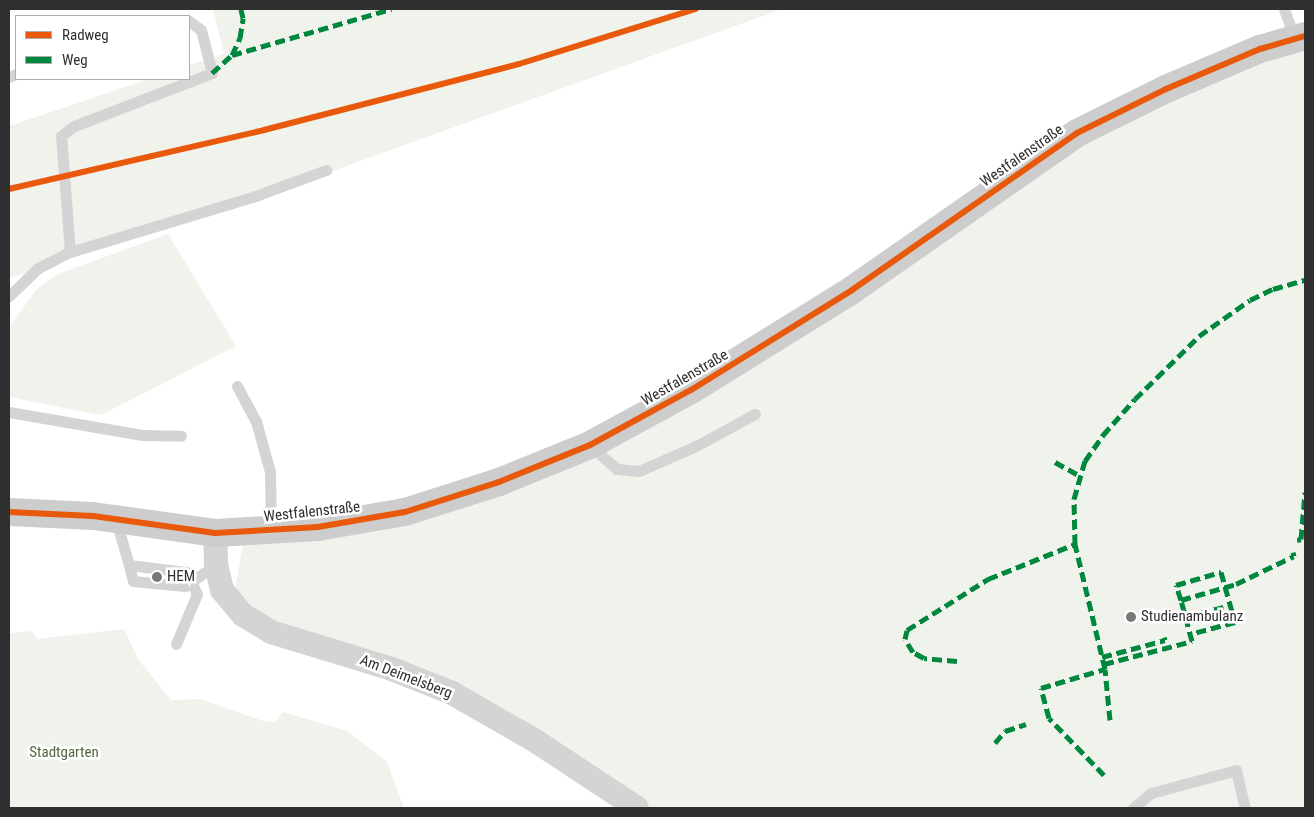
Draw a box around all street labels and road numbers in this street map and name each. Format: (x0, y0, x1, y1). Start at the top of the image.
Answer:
street label: Westfalenstraße (977, 121, 1067, 191)
street label: Westfalenstraße (639, 346, 731, 410)
street label: Westfalenstraße (263, 498, 361, 526)
street label: Am Deimelsberg (357, 651, 455, 703)

